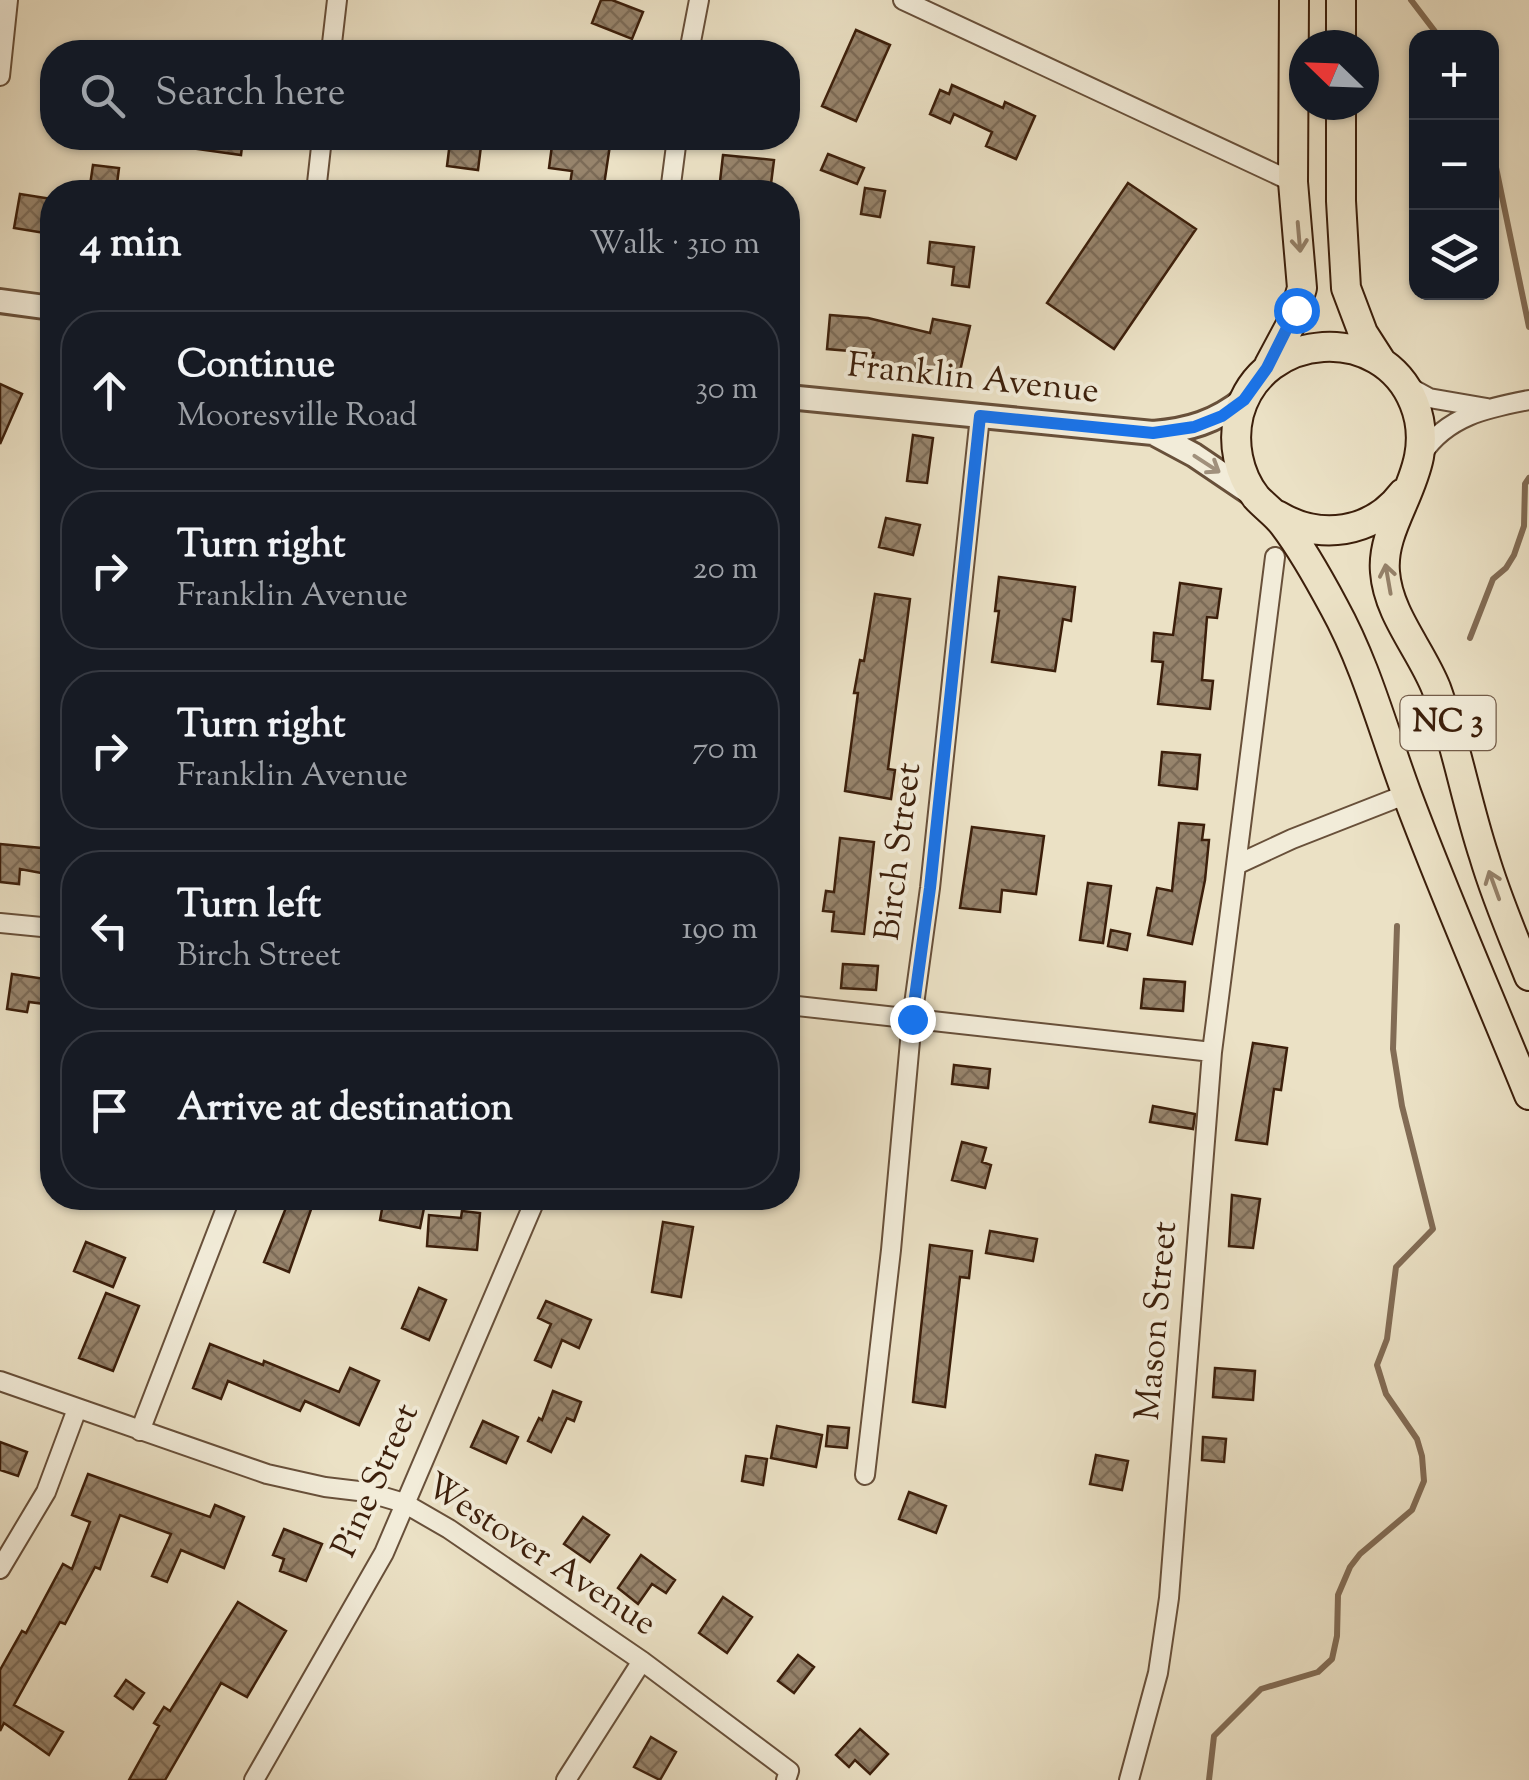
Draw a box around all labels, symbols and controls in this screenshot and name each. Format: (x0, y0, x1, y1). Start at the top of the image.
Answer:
north arrow (1289, 30, 1379, 120)
map controls (1409, 30, 1499, 300)
button: + (1409, 30, 1499, 120)
search box (40, 40, 800, 150)
icon: search (75, 68, 130, 123)
text: Search here (155, 68, 346, 122)
button: − (1409, 120, 1499, 210)
button: layers (1409, 210, 1499, 300)
text: 4 min (80, 215, 182, 275)
one-way arrow (1289, 220, 1308, 252)
text: Walk · 310 m (590, 222, 760, 268)
route start (1274, 288, 1320, 334)
text: Continue (177, 340, 335, 394)
street label: Franklin Avenue (845, 341, 1101, 419)
icon: ahead (82, 363, 137, 418)
text: 30 m (695, 367, 758, 413)
text: Mooresville Road (177, 394, 417, 440)
one-way arrow (1192, 453, 1220, 474)
text: Turn right (177, 520, 345, 574)
icon: right (82, 543, 137, 598)
text: 20 m (693, 547, 758, 593)
one-way arrow (1378, 563, 1397, 596)
text: Franklin Avenue (177, 574, 408, 620)
road number: NC 3 (1400, 696, 1496, 750)
text: Turn right (177, 700, 345, 754)
icon: right (82, 723, 137, 778)
text: 70 m (692, 727, 758, 773)
text: Franklin Avenue (177, 754, 408, 800)
street label: Birch Street (864, 760, 936, 944)
one-way arrow (1484, 870, 1502, 901)
text: Turn left (177, 880, 321, 934)
icon: left (82, 903, 137, 958)
text: 190 m (682, 907, 758, 953)
text: Birch Street (177, 934, 341, 980)
route end (890, 997, 936, 1043)
icon: arrive (82, 1083, 137, 1138)
text: Arrive at destination (177, 1083, 513, 1137)
street label: Mason Street (1124, 1219, 1192, 1423)
street label: Pine Street (320, 1396, 434, 1566)
street label: Westover Avenue (414, 1462, 666, 1650)

